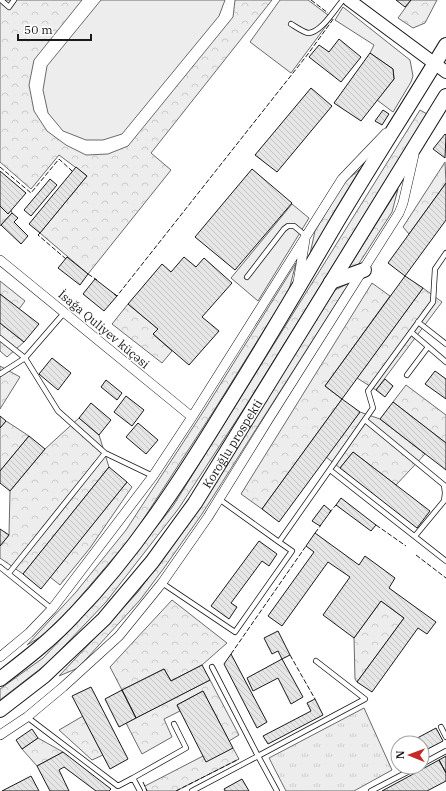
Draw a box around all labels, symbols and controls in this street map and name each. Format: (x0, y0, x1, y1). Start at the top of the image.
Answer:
scale bar (18, 16, 91, 42)
text: 50 m (24, 22, 53, 37)
street label: İsağa Quliyev küçəsi (55, 287, 153, 372)
street label: Koroğlu prospekti (199, 396, 265, 491)
north arrow (390, 735, 430, 775)
text: N (393, 750, 407, 759)

